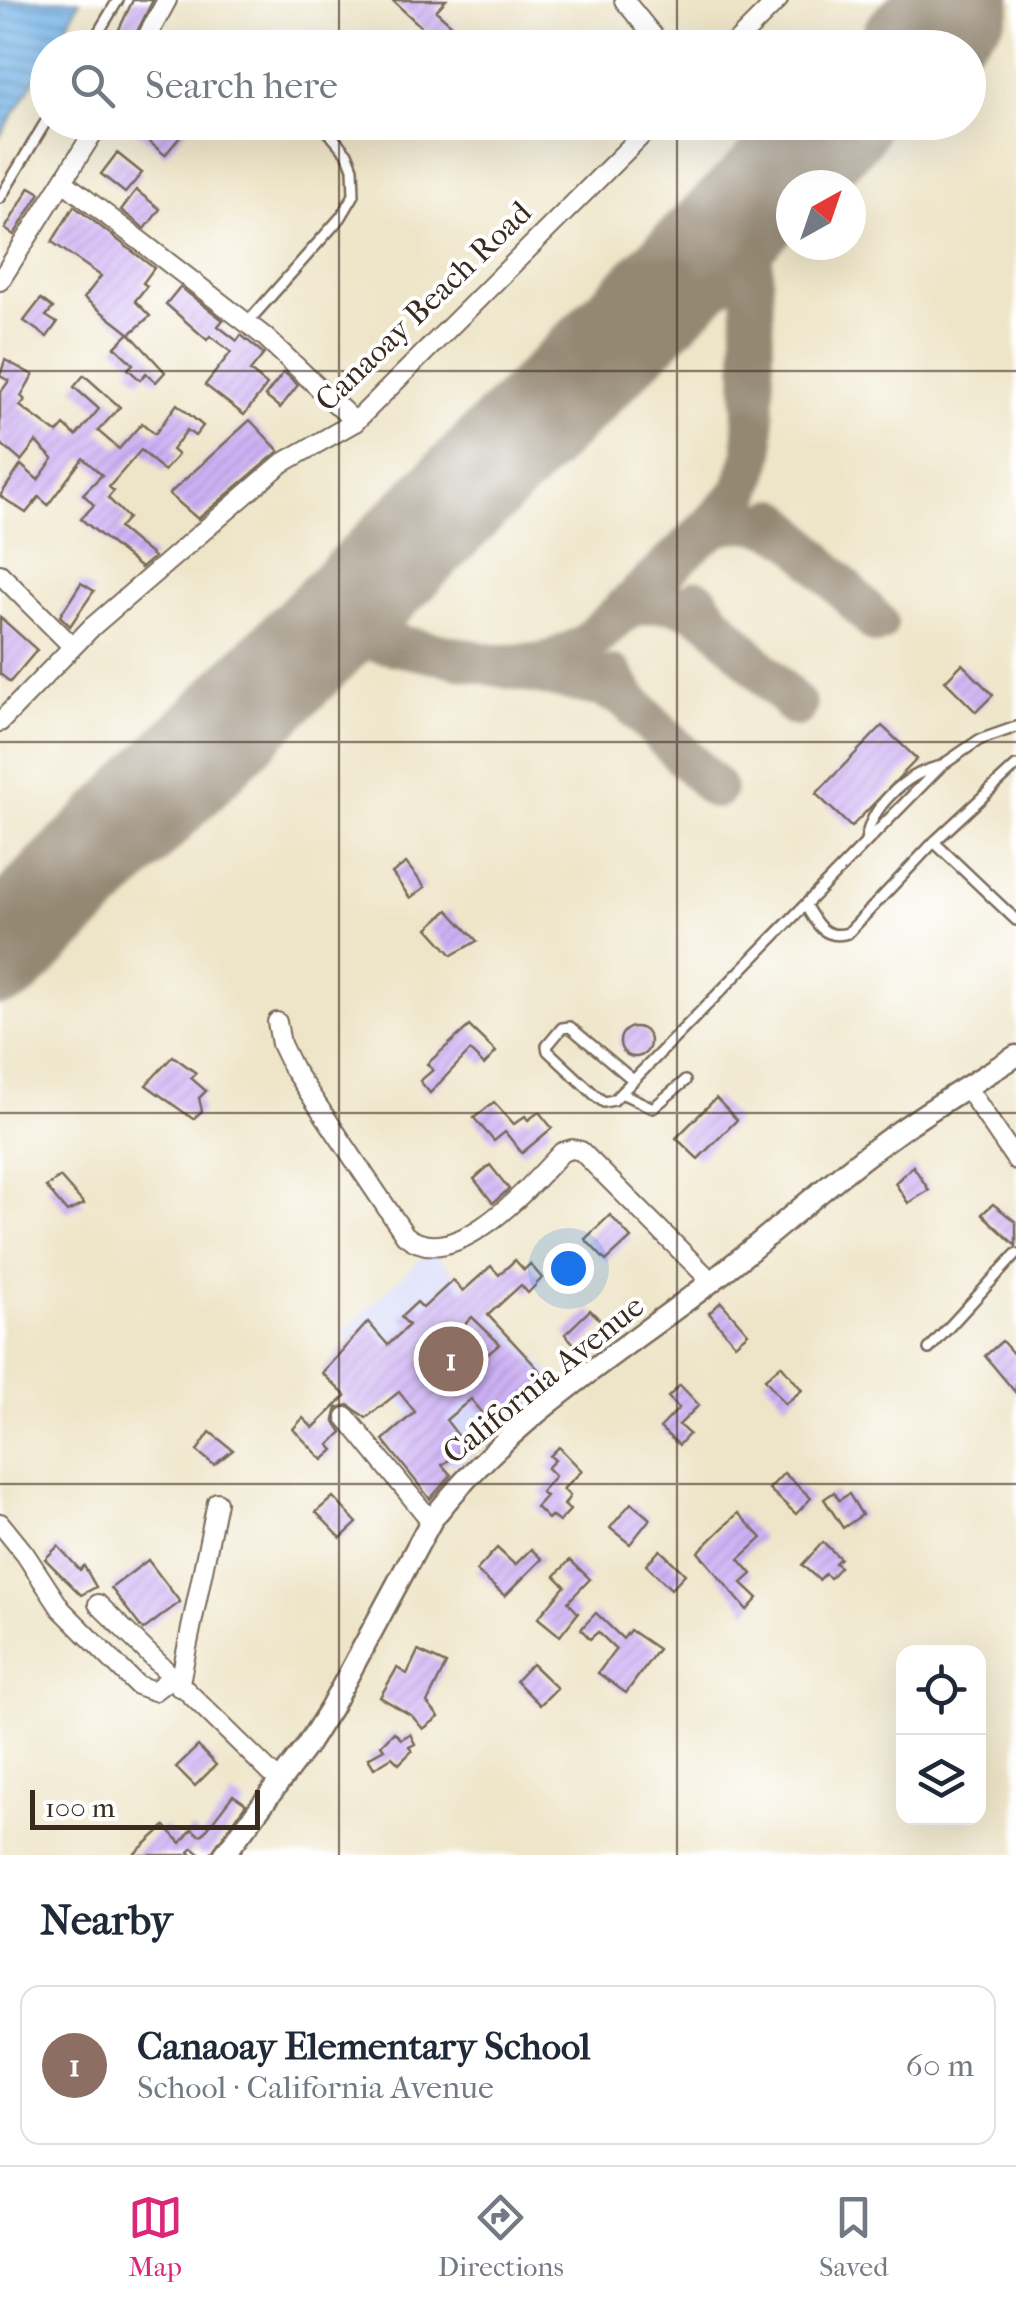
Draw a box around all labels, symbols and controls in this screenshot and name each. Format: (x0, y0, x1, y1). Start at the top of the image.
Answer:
search box (30, 30, 986, 140)
icon: search (65, 58, 120, 113)
text: Search here (145, 63, 338, 108)
north arrow (776, 170, 866, 260)
street label: Canaoay Beach Road (308, 193, 539, 419)
your location (543, 1243, 594, 1294)
street label: California Avenue (436, 1287, 651, 1472)
pin: 1 (418, 1322, 484, 1396)
map controls (896, 1645, 986, 1825)
button: locate (896, 1645, 986, 1735)
button: layers (896, 1735, 986, 1825)
scale bar (30, 1785, 260, 1830)
text: 100 m (45, 1791, 115, 1824)
text: Nearby (40, 1896, 172, 1945)
text: Canaoay Elementary School (137, 2024, 590, 2069)
text: 1 (69, 2047, 80, 2084)
text: 60 m (906, 2047, 974, 2084)
text: School · California Avenue (137, 2069, 494, 2106)
tab: Map (128, 2190, 183, 2283)
tab: Directions (438, 2190, 564, 2283)
tab: Saved (819, 2190, 888, 2283)

